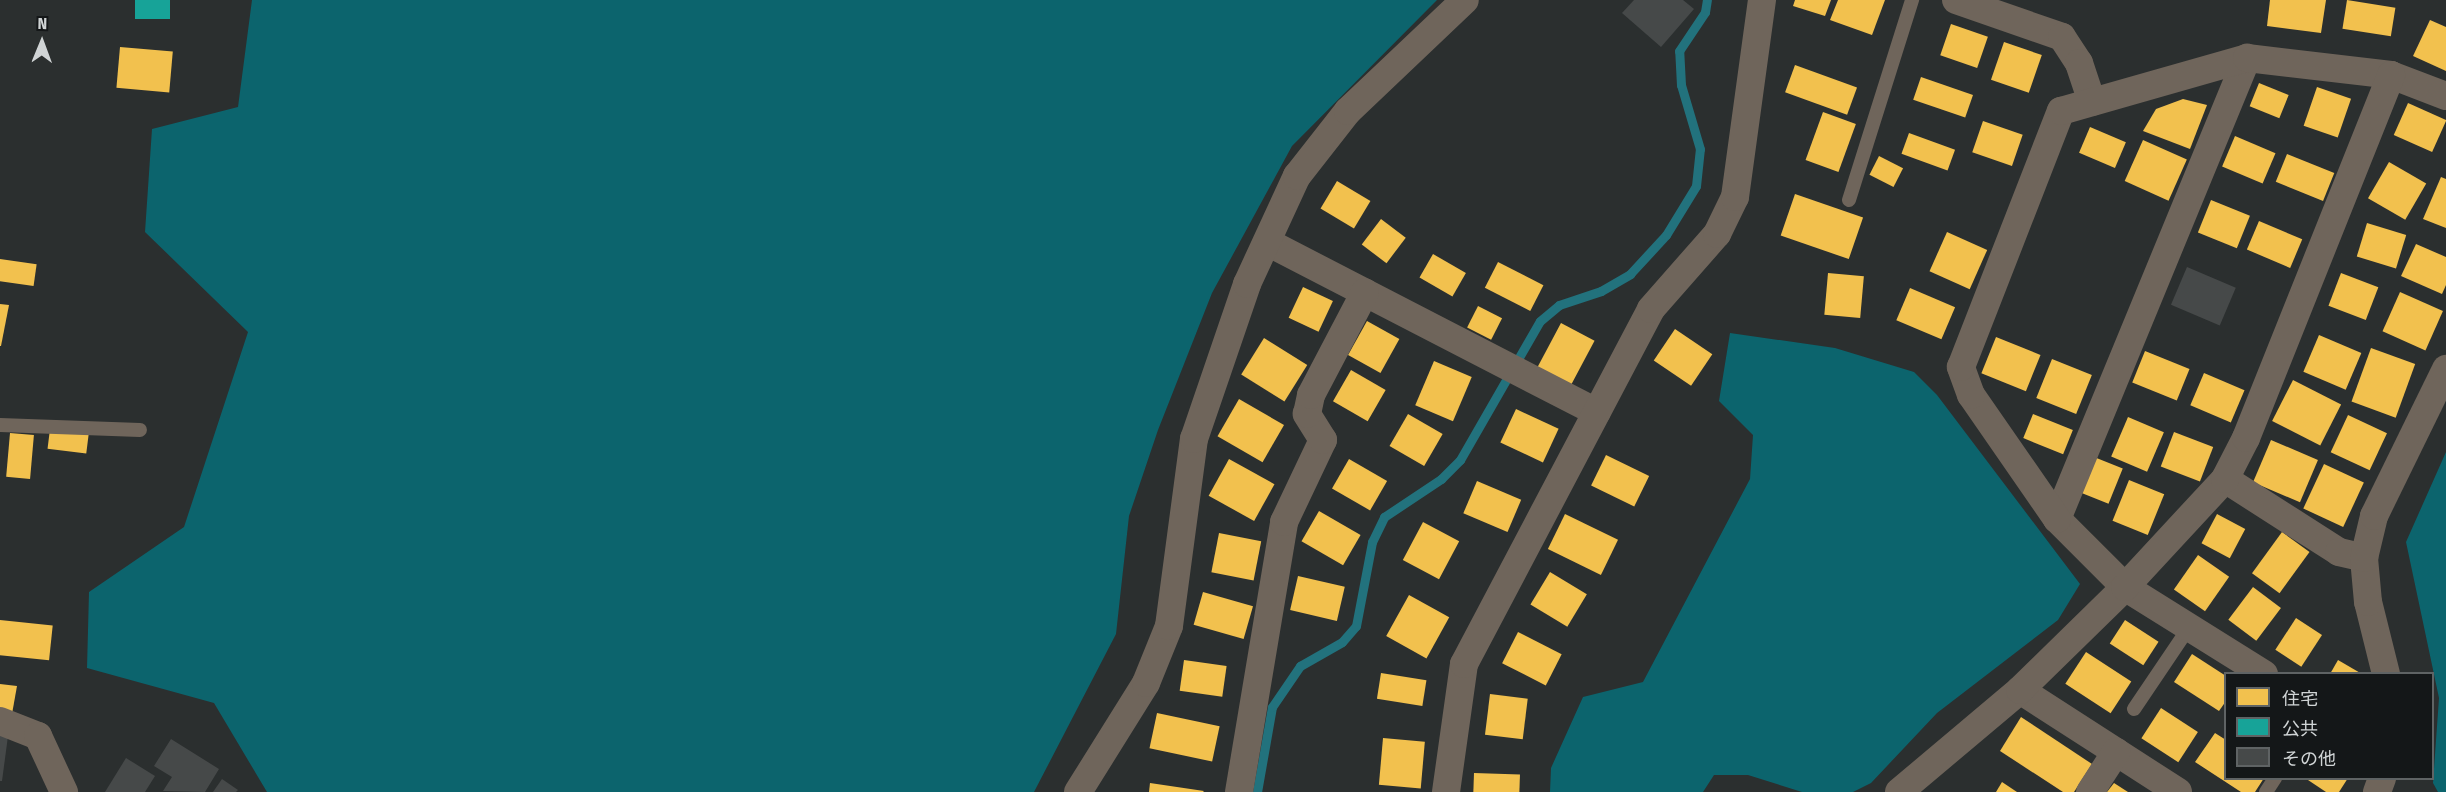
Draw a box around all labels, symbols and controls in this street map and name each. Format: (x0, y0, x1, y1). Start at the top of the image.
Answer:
north arrow (12, 12, 72, 72)
text: N (37, 14, 47, 33)
legend (2224, 672, 2434, 780)
text: 住宅 (2282, 688, 2318, 710)
text: 公共 (2282, 718, 2318, 740)
text: その他 (2282, 748, 2336, 770)

